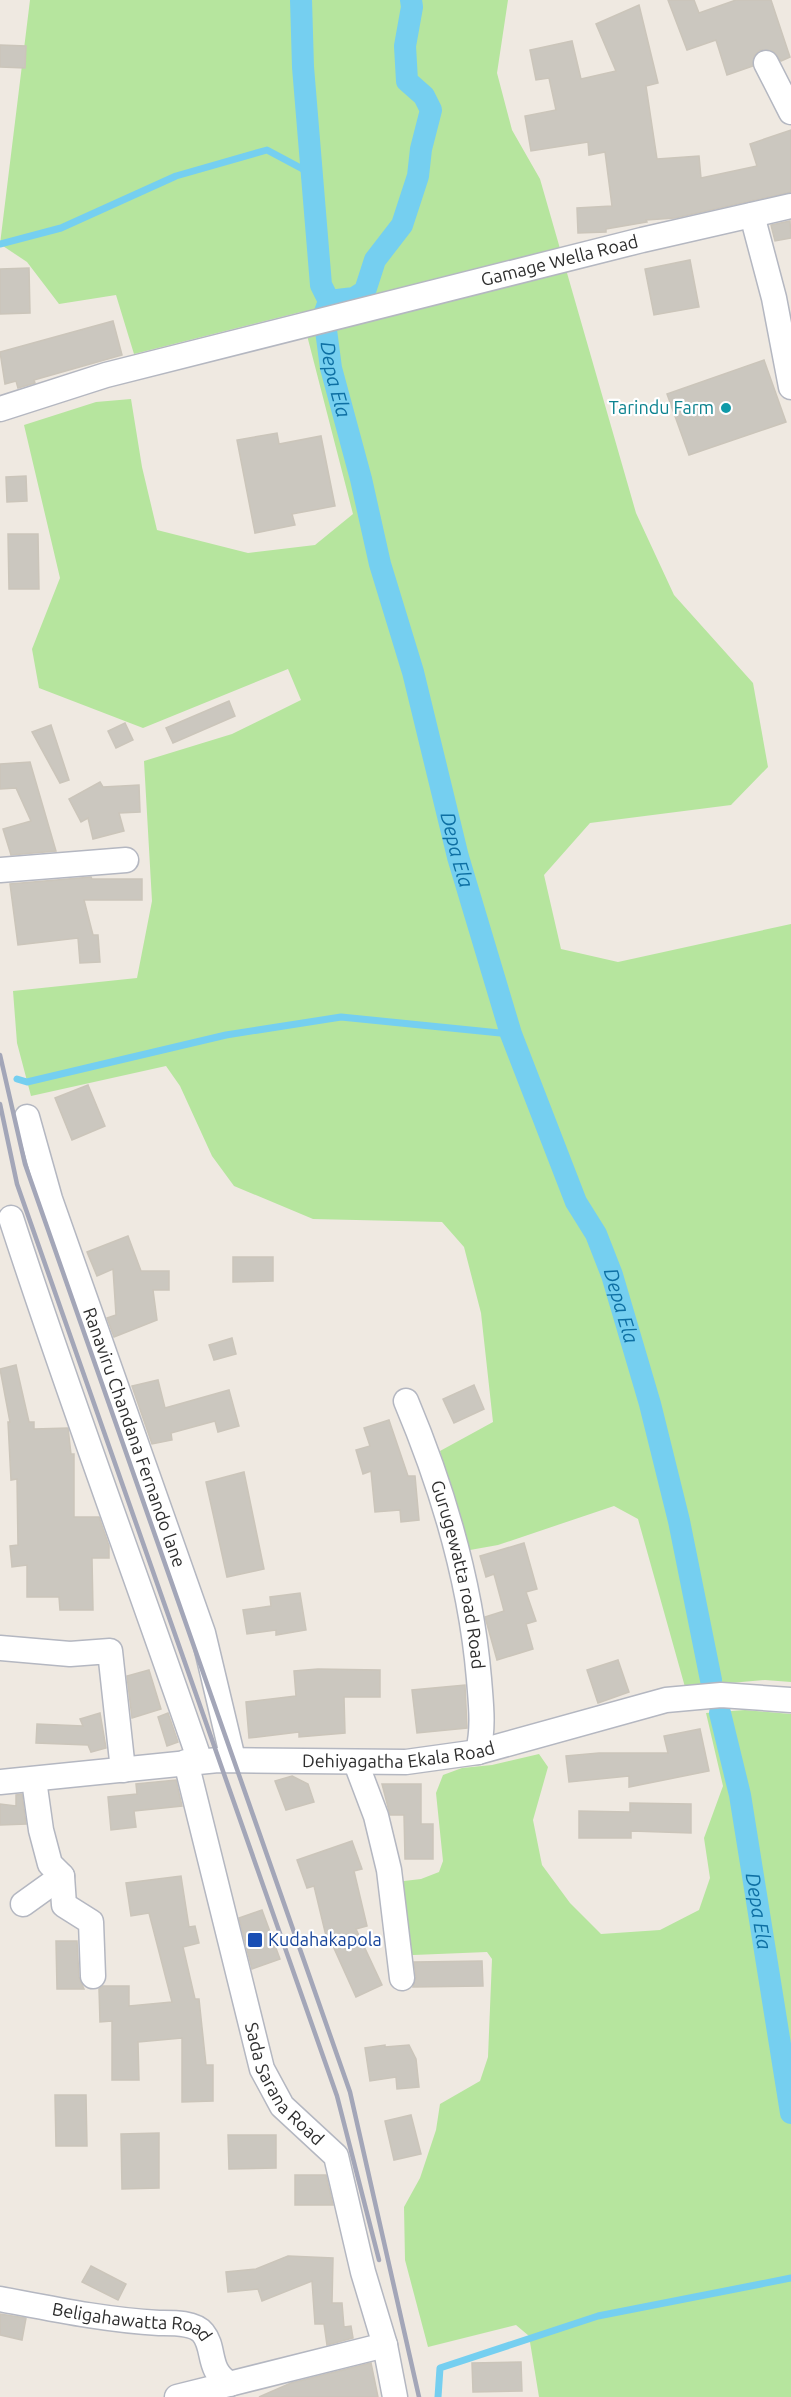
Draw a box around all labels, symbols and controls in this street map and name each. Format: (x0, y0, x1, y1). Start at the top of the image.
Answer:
street label: Gamage Wella Road (479, 230, 640, 289)
water label: Depa Ela (317, 340, 356, 420)
place label: Tarindu Farm (609, 397, 714, 417)
marker: Tarindu Farm (719, 401, 733, 415)
water label: Depa Ela (436, 809, 479, 890)
water label: Depa Ela (600, 1265, 644, 1346)
street label: Ranaviru Chandana Fernando lane (80, 1304, 190, 1570)
street label: Gurugewatta road Road (428, 1477, 489, 1670)
street label: Dehiyagatha Ekala Road (302, 1737, 497, 1771)
water label: Depa Ela (742, 1871, 777, 1951)
place label: Kudahakapola (268, 1929, 382, 1949)
marker: Kudahakapola (246, 1931, 264, 1949)
street label: Sada Sarana Road (242, 2020, 328, 2149)
street label: Beligahawatta Road (51, 2298, 216, 2344)

